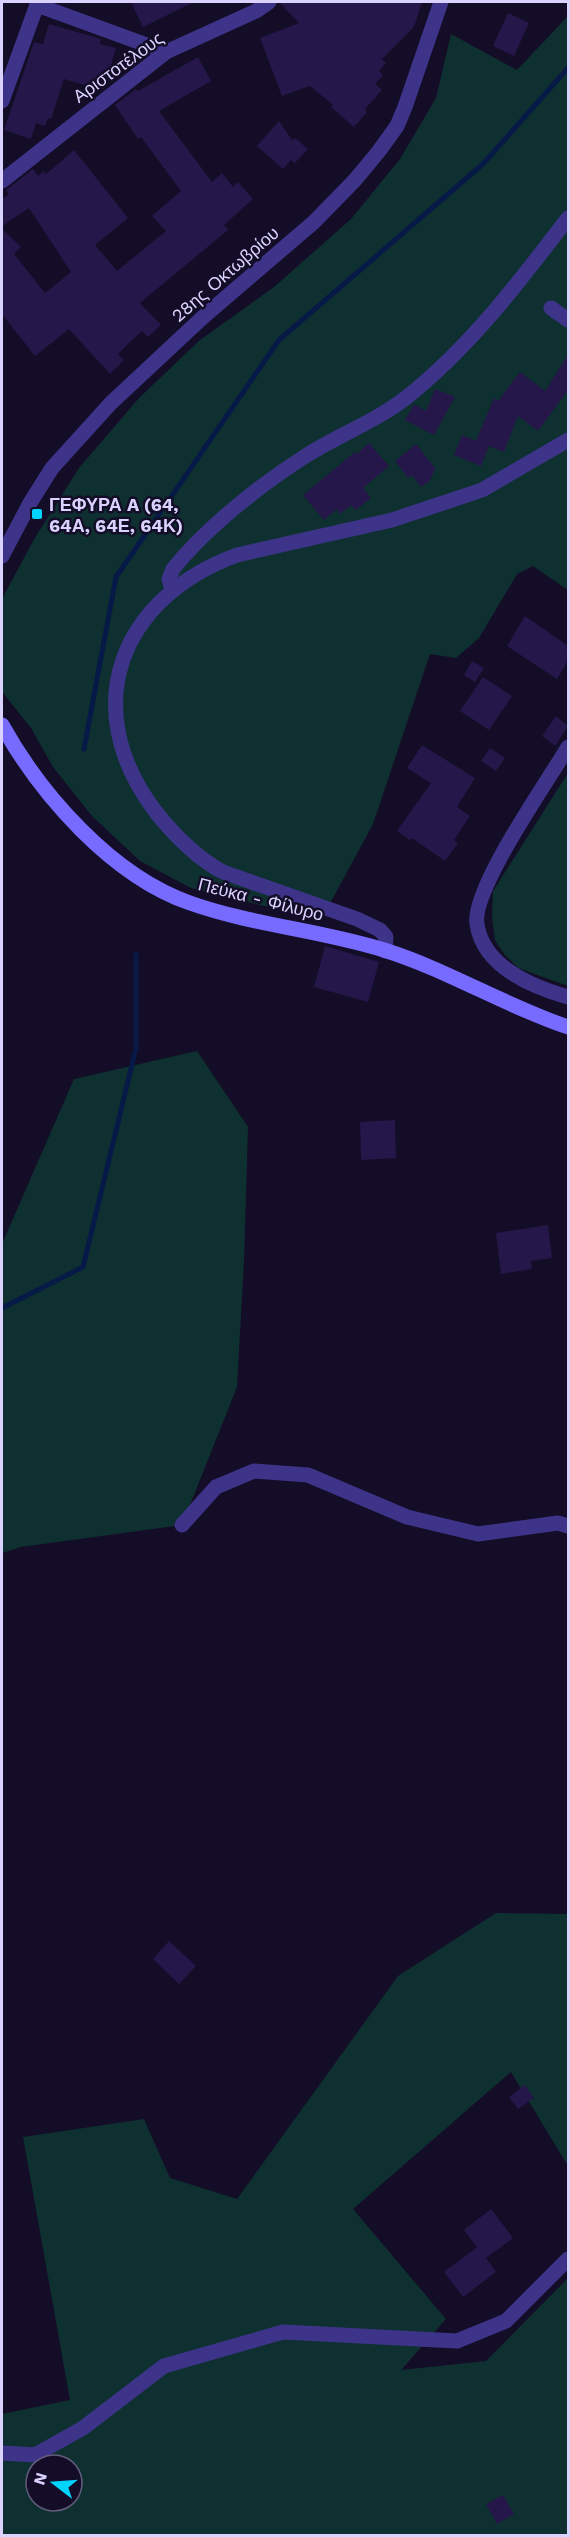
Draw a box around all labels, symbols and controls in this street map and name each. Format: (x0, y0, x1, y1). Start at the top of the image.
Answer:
street label: Αριστοτέλους (69, 27, 167, 107)
street label: 28ης Οκτωβρίου (167, 222, 283, 326)
place label: ΓΕΦΥΡΑ A (64, 64Α, 64Ε, 64Κ) (49, 494, 183, 536)
marker: ΓΕΦΥΡΑ A (64, 64Α, 64Ε, 64Κ) (30, 507, 44, 521)
street label: Πεύκα - Φίλυρο (196, 873, 326, 925)
north arrow (24, 2453, 84, 2513)
text: N (29, 2470, 51, 2487)

